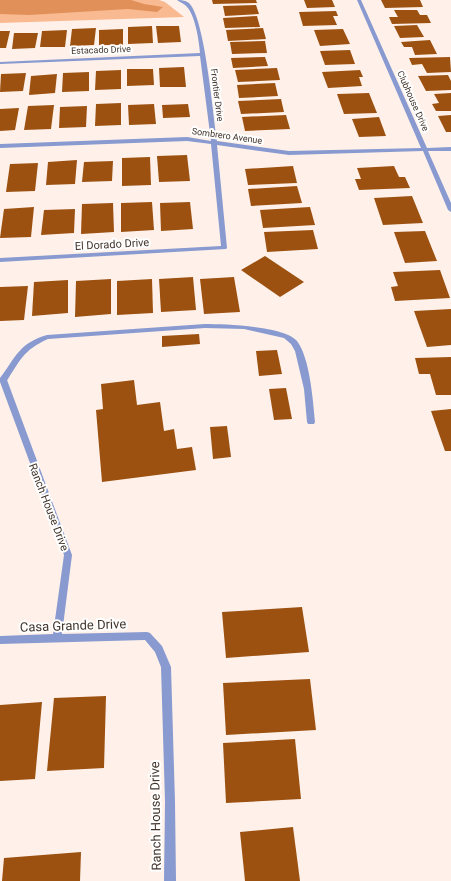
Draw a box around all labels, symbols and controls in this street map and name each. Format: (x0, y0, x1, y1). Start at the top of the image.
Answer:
street label: Estacado Drive (71, 44, 131, 56)
street label: Frontier Drive (209, 68, 225, 122)
street label: Clubhouse Drive (395, 69, 431, 133)
street label: Sombrero Avenue (191, 126, 263, 146)
street label: El Dorado Drive (74, 236, 150, 253)
street label: Ranch House Drive (26, 462, 71, 553)
street label: Casa Grande Drive (20, 616, 127, 635)
street label: Ranch House Drive (147, 761, 164, 871)

